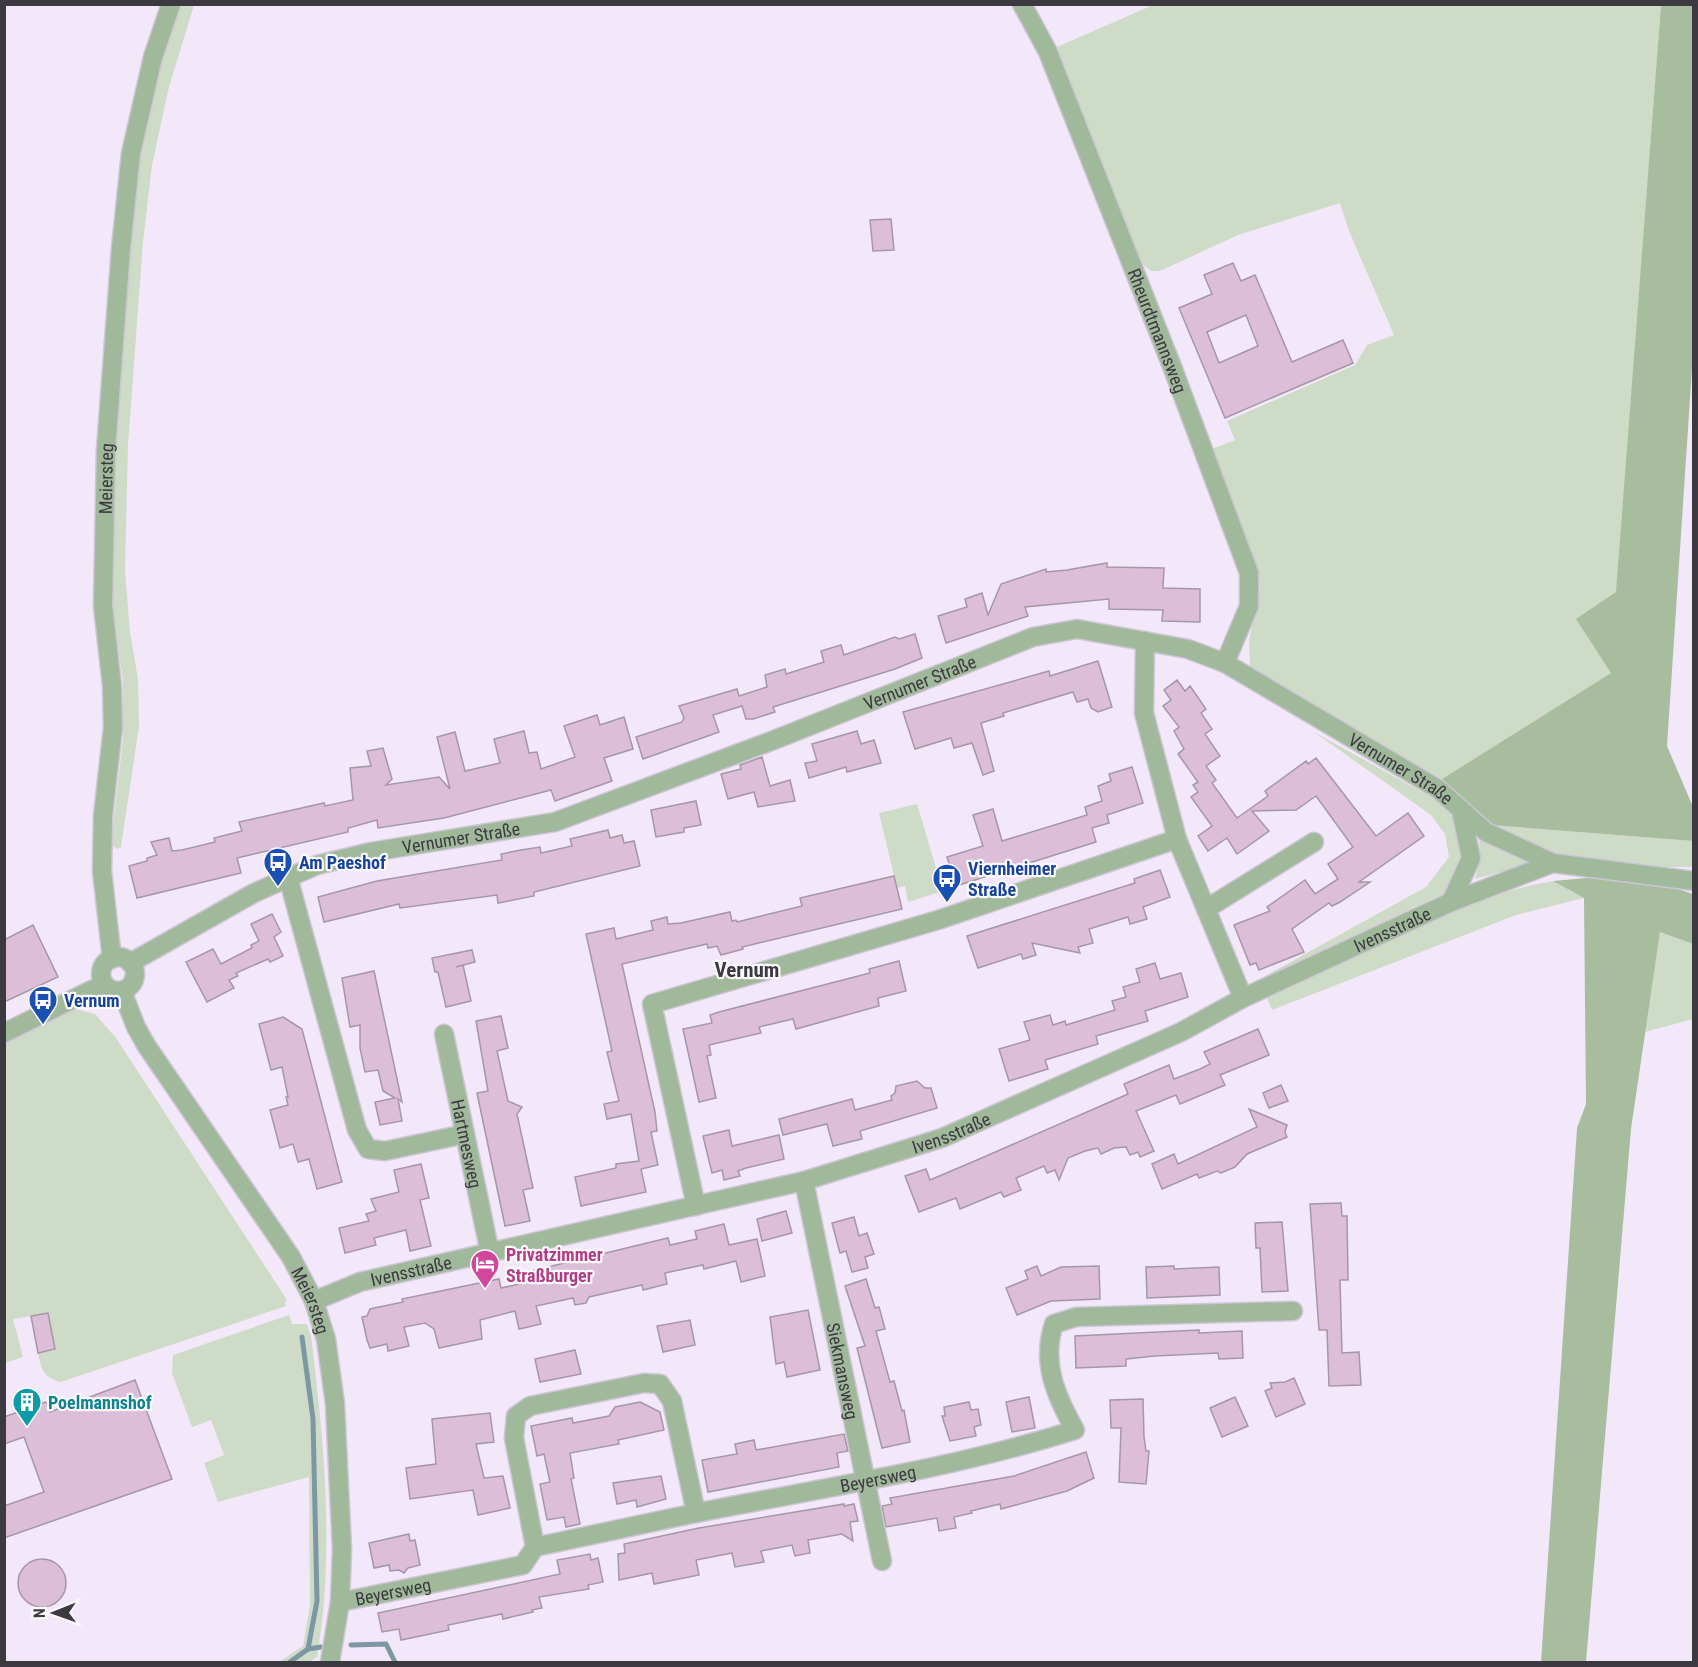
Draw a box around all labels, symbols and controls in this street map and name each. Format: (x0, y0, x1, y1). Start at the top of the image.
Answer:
street label: Rheurdtmannsweg (1124, 265, 1191, 396)
street label: Meiersteg (94, 442, 117, 514)
street label: Vernumer Straße (861, 650, 979, 714)
street label: Vernumer Straße (1345, 728, 1458, 808)
street label: Vernumer Straße (401, 817, 521, 857)
bus stop icon: Am Paeshof (262, 846, 294, 888)
place label: Am Paeshof (299, 852, 386, 873)
place label: Viernheimer Straße (968, 858, 1056, 900)
bus stop icon: Viernheimer Straße (931, 862, 963, 904)
street label: Ivensstraße (1350, 902, 1434, 956)
district label: Vernum (715, 958, 779, 982)
bus stop icon: Vernum (27, 984, 59, 1026)
place label: Vernum (64, 990, 120, 1011)
street label: Hartmesweg (447, 1097, 487, 1190)
street label: Ivensstraße (909, 1107, 993, 1157)
place label: Privatzimmer Straßburger (506, 1244, 603, 1286)
hotel icon: Privatzimmer Straßburger (469, 1248, 501, 1290)
street label: Ivensstraße (368, 1251, 454, 1290)
street label: Meiersteg (287, 1263, 334, 1336)
street label: Siekmansweg (823, 1321, 863, 1421)
building icon: Poelmannshof (11, 1386, 43, 1428)
place label: Poelmannshof (48, 1392, 152, 1413)
street label: Beyersweg (838, 1460, 918, 1496)
street label: Beyersweg (353, 1573, 433, 1609)
north arrow (24, 1583, 84, 1643)
text: N (30, 1608, 49, 1618)

